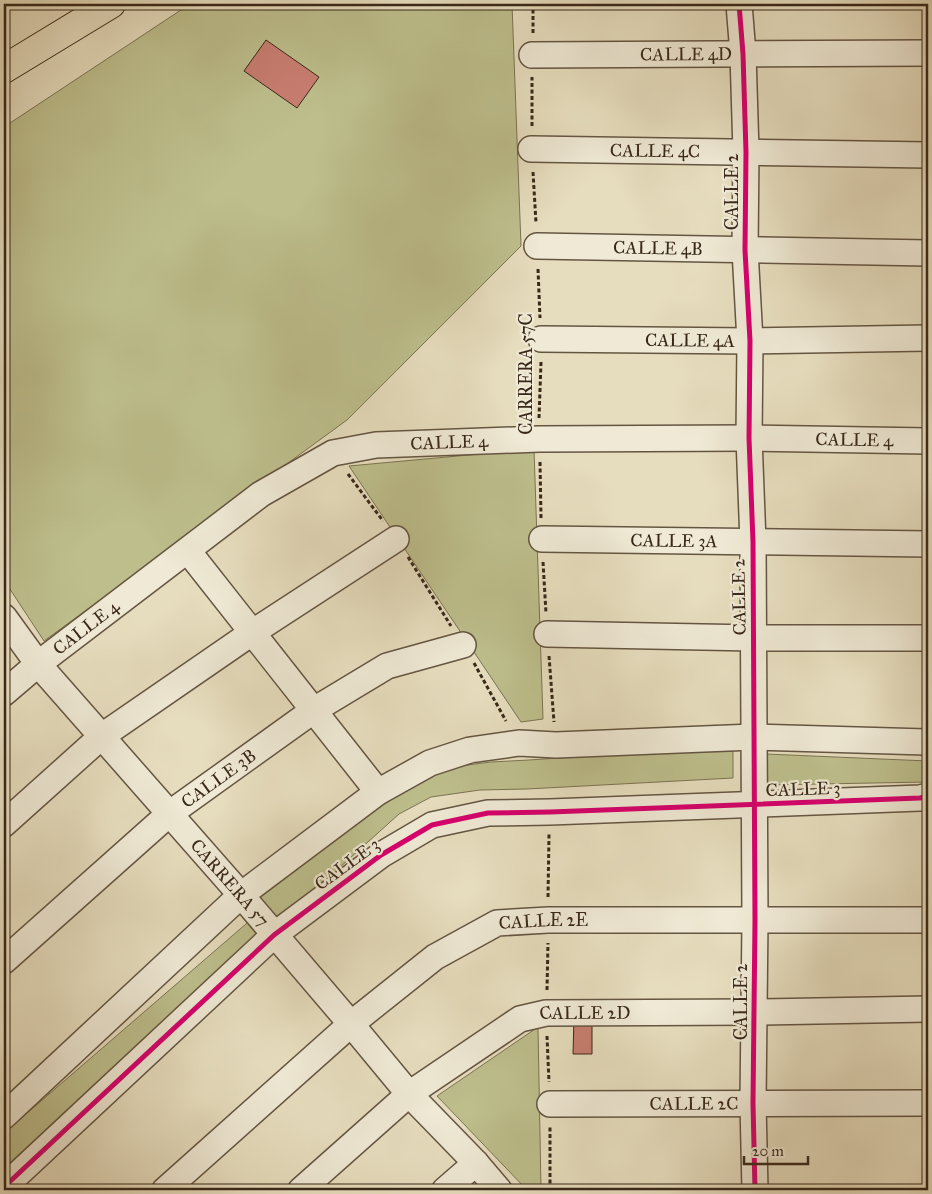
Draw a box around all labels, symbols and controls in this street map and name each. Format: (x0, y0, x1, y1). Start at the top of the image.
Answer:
street label: CALLE 4D (640, 43, 732, 65)
street label: CALLE 4C (610, 139, 700, 163)
street label: CALLE 2 (721, 154, 743, 230)
street label: CALLE 4B (613, 236, 703, 260)
street label: CARRERA 57C (515, 313, 537, 435)
street label: CALLE 4A (645, 329, 735, 352)
street label: CALLE 4 (815, 428, 894, 451)
street label: CALLE 4 (410, 430, 490, 455)
street label: CALLE 3A (630, 529, 718, 552)
street label: CALLE 2 (727, 558, 751, 636)
street label: CALLE 4 (48, 594, 124, 660)
street label: CALLE 3B (177, 744, 260, 813)
street label: CALLE 3 (765, 777, 841, 801)
street label: CALLE 3 (310, 833, 384, 895)
street label: CARRERA 57 (186, 834, 274, 931)
street label: CALLE 2E (498, 909, 588, 934)
street label: CALLE 2 (730, 964, 752, 1040)
street label: CALLE 2D (537, 1001, 630, 1025)
street label: CALLE 2C (649, 1093, 739, 1115)
scale bar (744, 1134, 808, 1166)
text: 20 m (752, 1142, 784, 1160)

